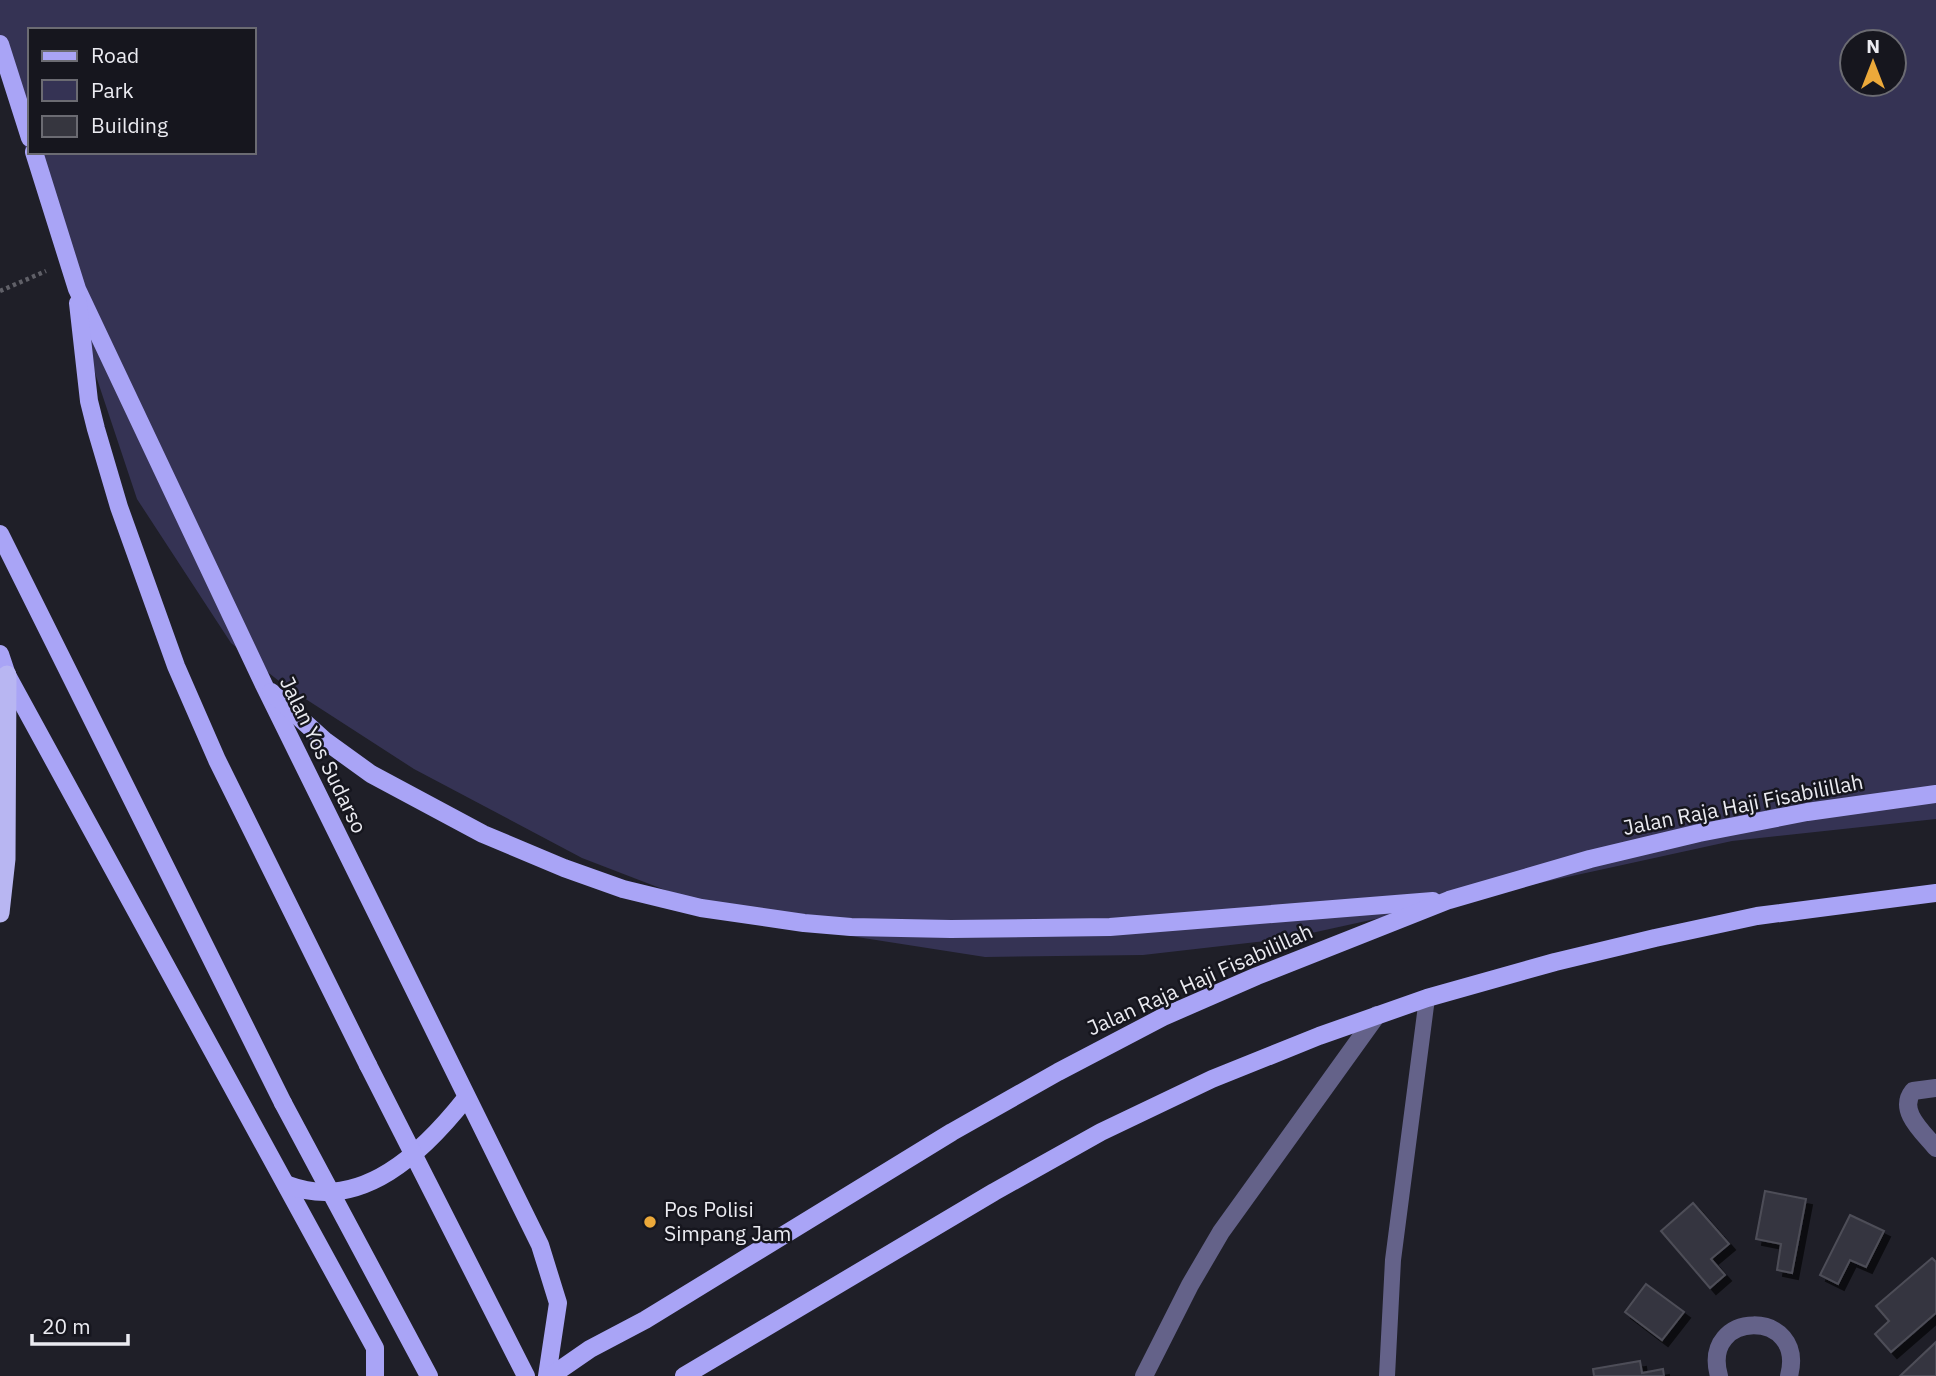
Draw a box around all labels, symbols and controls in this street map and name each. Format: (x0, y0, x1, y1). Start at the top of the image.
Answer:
legend (28, 28, 256, 154)
north arrow (1838, 28, 1908, 98)
text: N (1866, 34, 1880, 58)
text: Road (91, 41, 139, 69)
text: Park (91, 76, 134, 104)
text: Building (91, 111, 168, 139)
street label: Jalan Yos Sudarso (274, 671, 374, 838)
street label: Jalan Raja Haji Fisabilillah (1620, 767, 1865, 841)
street label: Jalan Raja Haji Fisabilillah (1082, 917, 1317, 1042)
place label: Pos Polisi Simpang Jam (664, 1195, 791, 1247)
marker: Pos Polisi Simpang Jam (642, 1214, 658, 1230)
scale bar (32, 1302, 128, 1346)
text: 20 m (42, 1312, 91, 1340)

